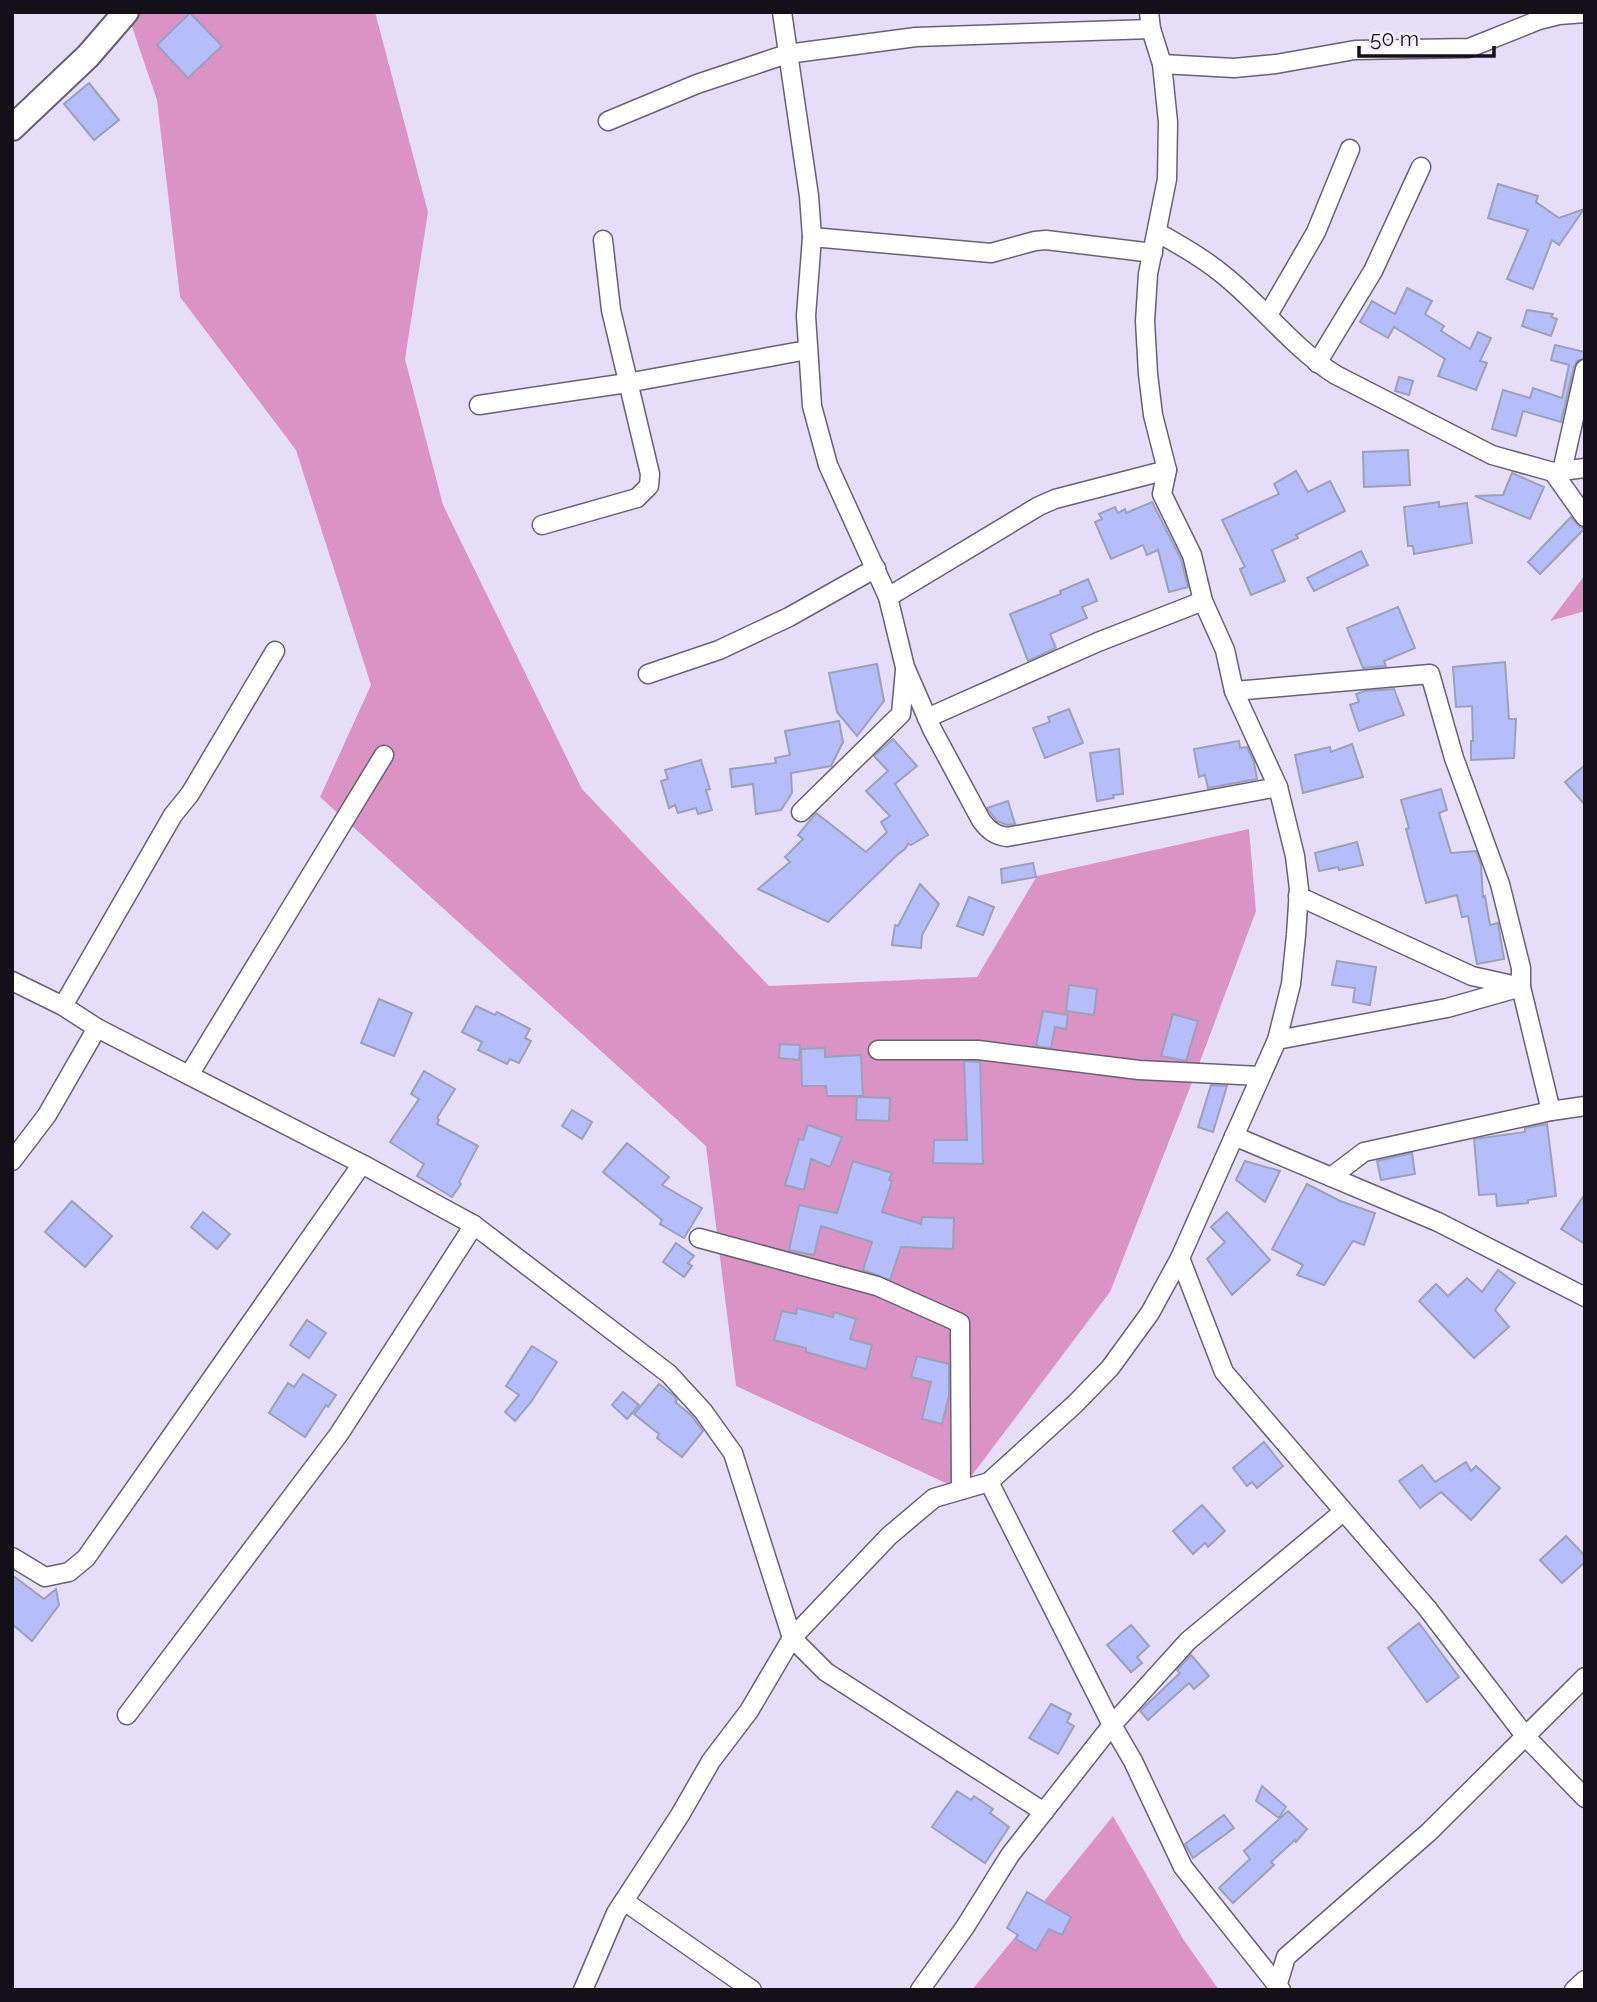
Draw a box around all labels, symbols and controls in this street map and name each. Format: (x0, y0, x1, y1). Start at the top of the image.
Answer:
scale bar (1359, 14, 1494, 58)
text: 50 m (1370, 26, 1419, 51)

